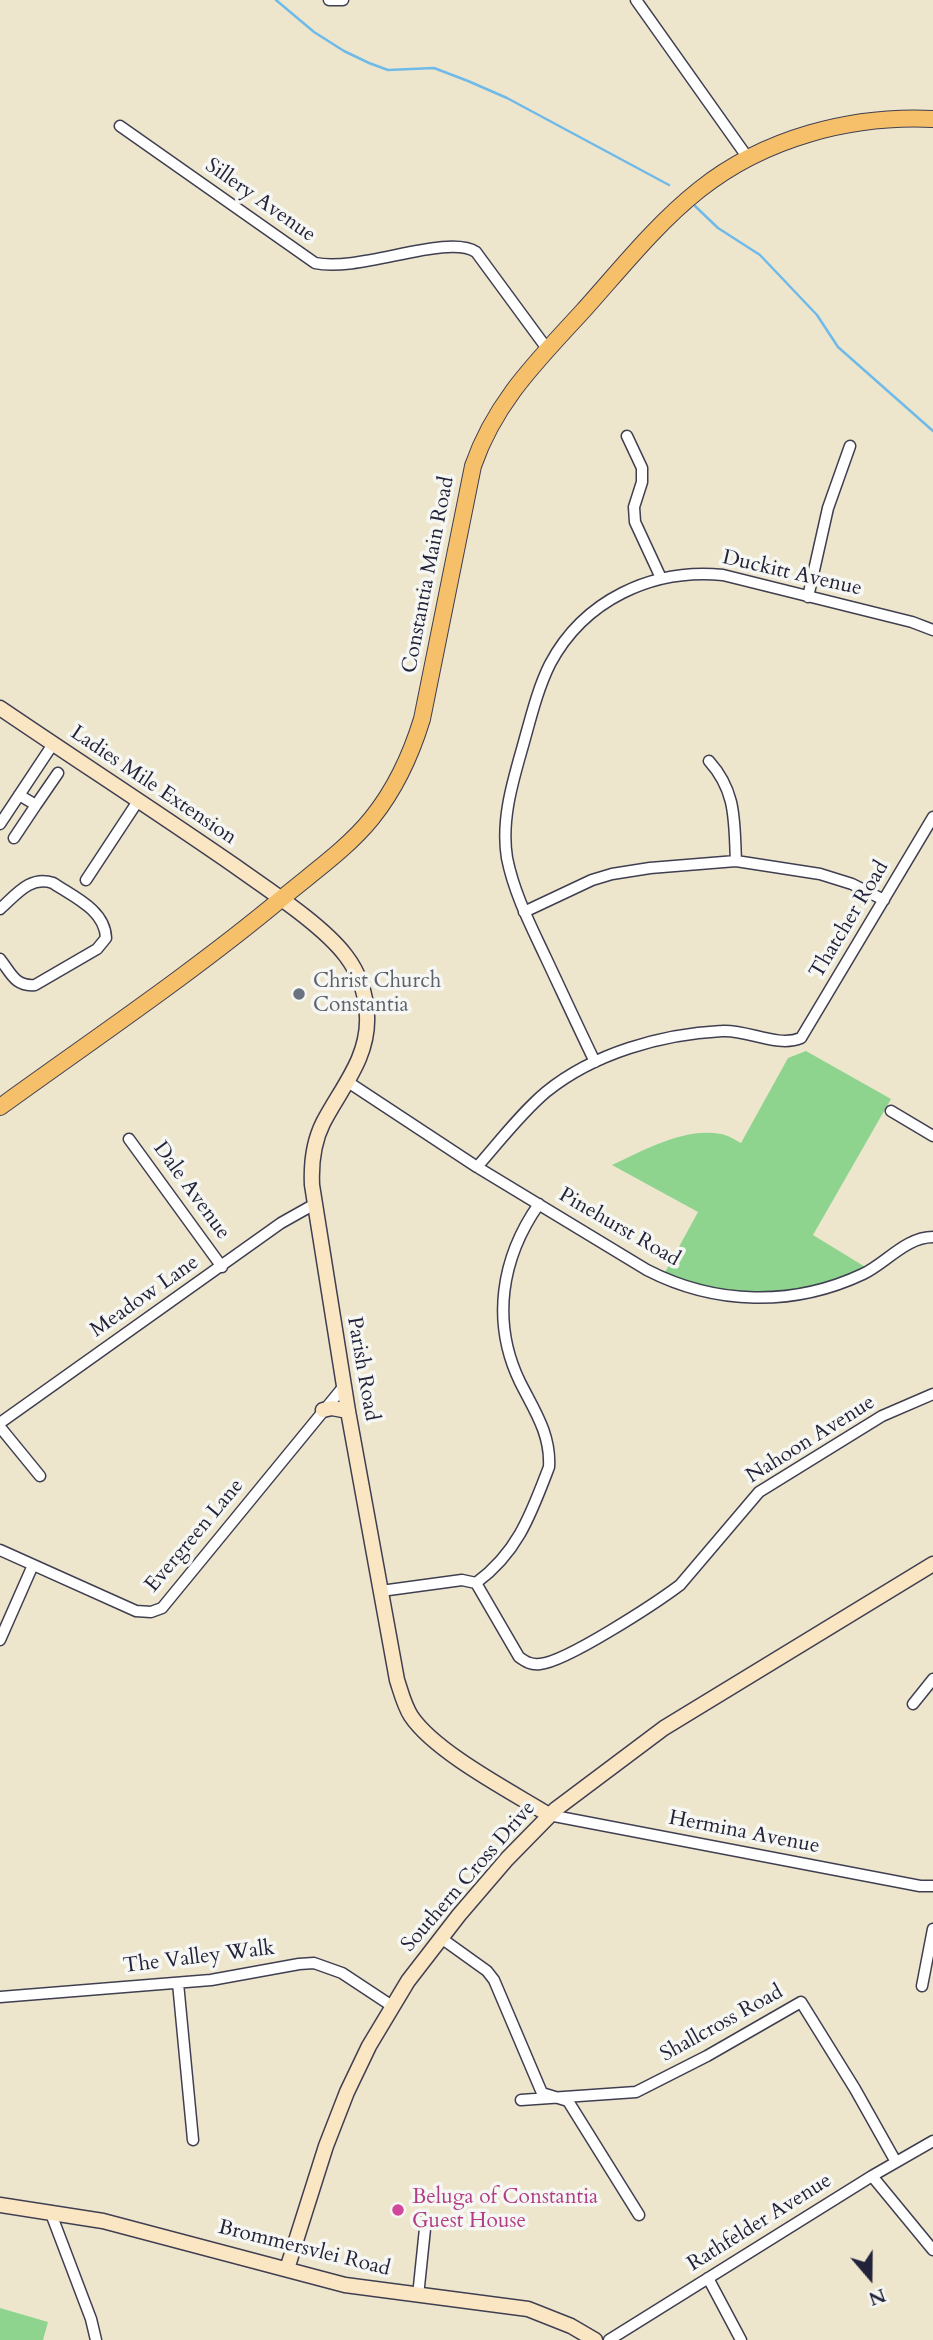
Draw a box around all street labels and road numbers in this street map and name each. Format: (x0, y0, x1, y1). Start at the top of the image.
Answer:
street label: Sillery Avenue (200, 154, 320, 248)
street label: Constantia Main Road (398, 475, 460, 675)
street label: Duckitt Avenue (720, 546, 864, 602)
street label: Ladies Mile Extension (65, 721, 241, 851)
street label: Thatcher Road (805, 857, 895, 983)
street label: Dale Avenue (147, 1137, 235, 1245)
street label: Pinehurst Road (554, 1183, 684, 1273)
street label: Meadow Lane (86, 1250, 204, 1344)
street label: Parish Road (340, 1315, 384, 1423)
street label: Nahoon Avenue (742, 1390, 880, 1490)
street label: Evergreen Lane (140, 1474, 250, 1598)
street label: Southern Cross Drive (397, 1796, 541, 1958)
street label: Hermina Avenue (666, 1806, 822, 1860)
street label: The Valley Walk (122, 1936, 276, 1980)
street label: Shallcross Road (656, 1980, 788, 2068)
street label: Rathfelder Avenue (683, 2169, 837, 2277)
street label: Brommersvlei Road (215, 2215, 393, 2283)

